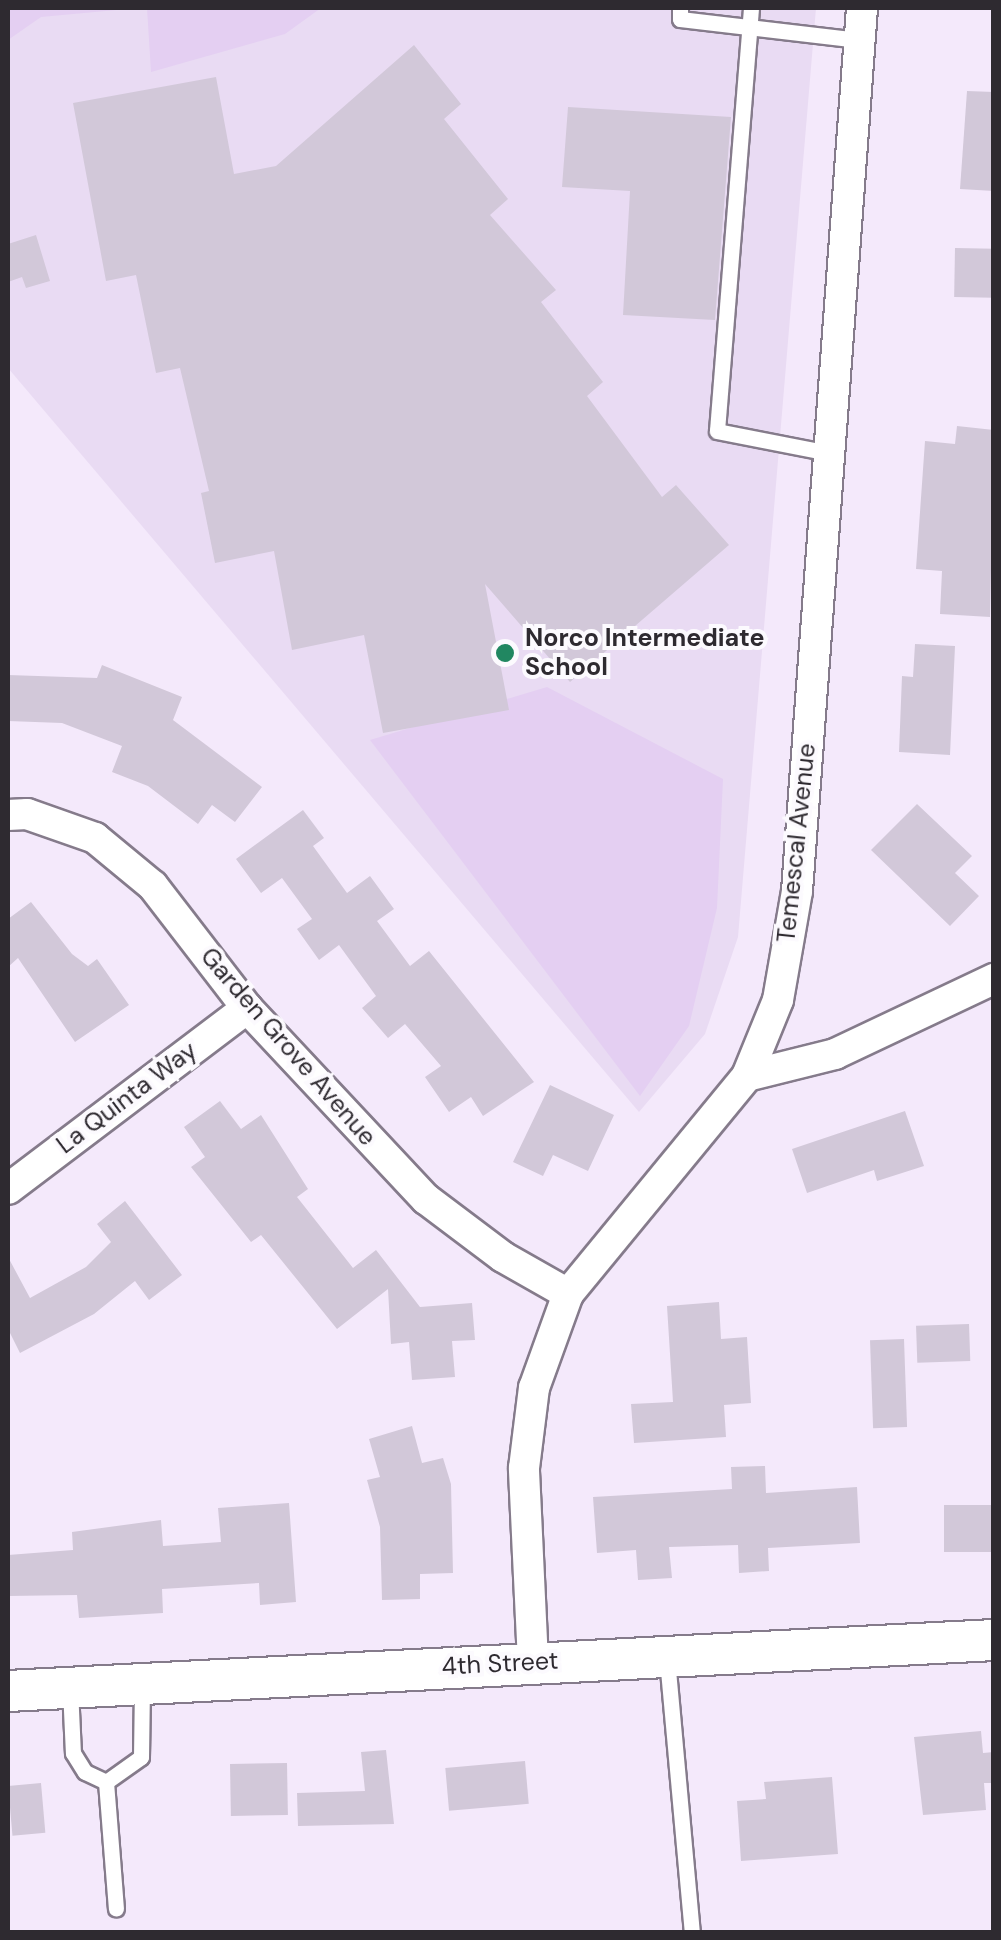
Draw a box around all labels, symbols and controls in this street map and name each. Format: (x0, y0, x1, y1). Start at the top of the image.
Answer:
place label: Norco Intermediate School (525, 624, 765, 683)
marker: Norco Intermediate School (494, 642, 516, 664)
street label: Temescal Avenue (772, 742, 822, 944)
street label: Garden Grove Avenue (194, 942, 382, 1152)
street label: La Quinta Way (51, 1036, 203, 1160)
street label: 4th Street (441, 1646, 559, 1682)

